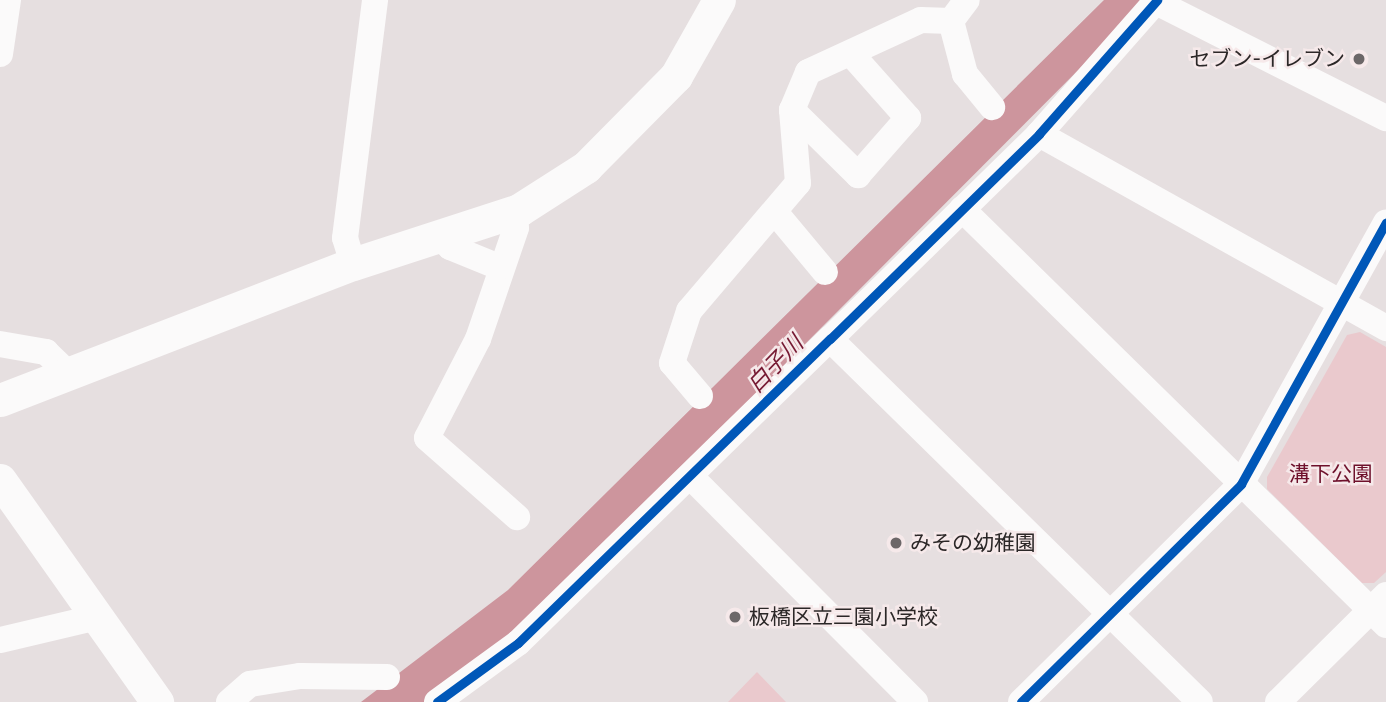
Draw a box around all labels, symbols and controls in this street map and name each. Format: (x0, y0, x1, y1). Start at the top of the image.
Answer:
place label: セブン-イレブン (1190, 46, 1345, 72)
marker: セブン-イレブン (1351, 51, 1367, 67)
water label: 白子川 (741, 330, 809, 398)
park label: 溝下公園 (1289, 461, 1373, 487)
place label: みその幼稚園 (910, 530, 1036, 556)
marker: みその幼稚園 (888, 535, 904, 551)
place label: 板橋区立三園小学校 (749, 604, 938, 630)
marker: 板橋区立三園小学校 (727, 609, 743, 625)

